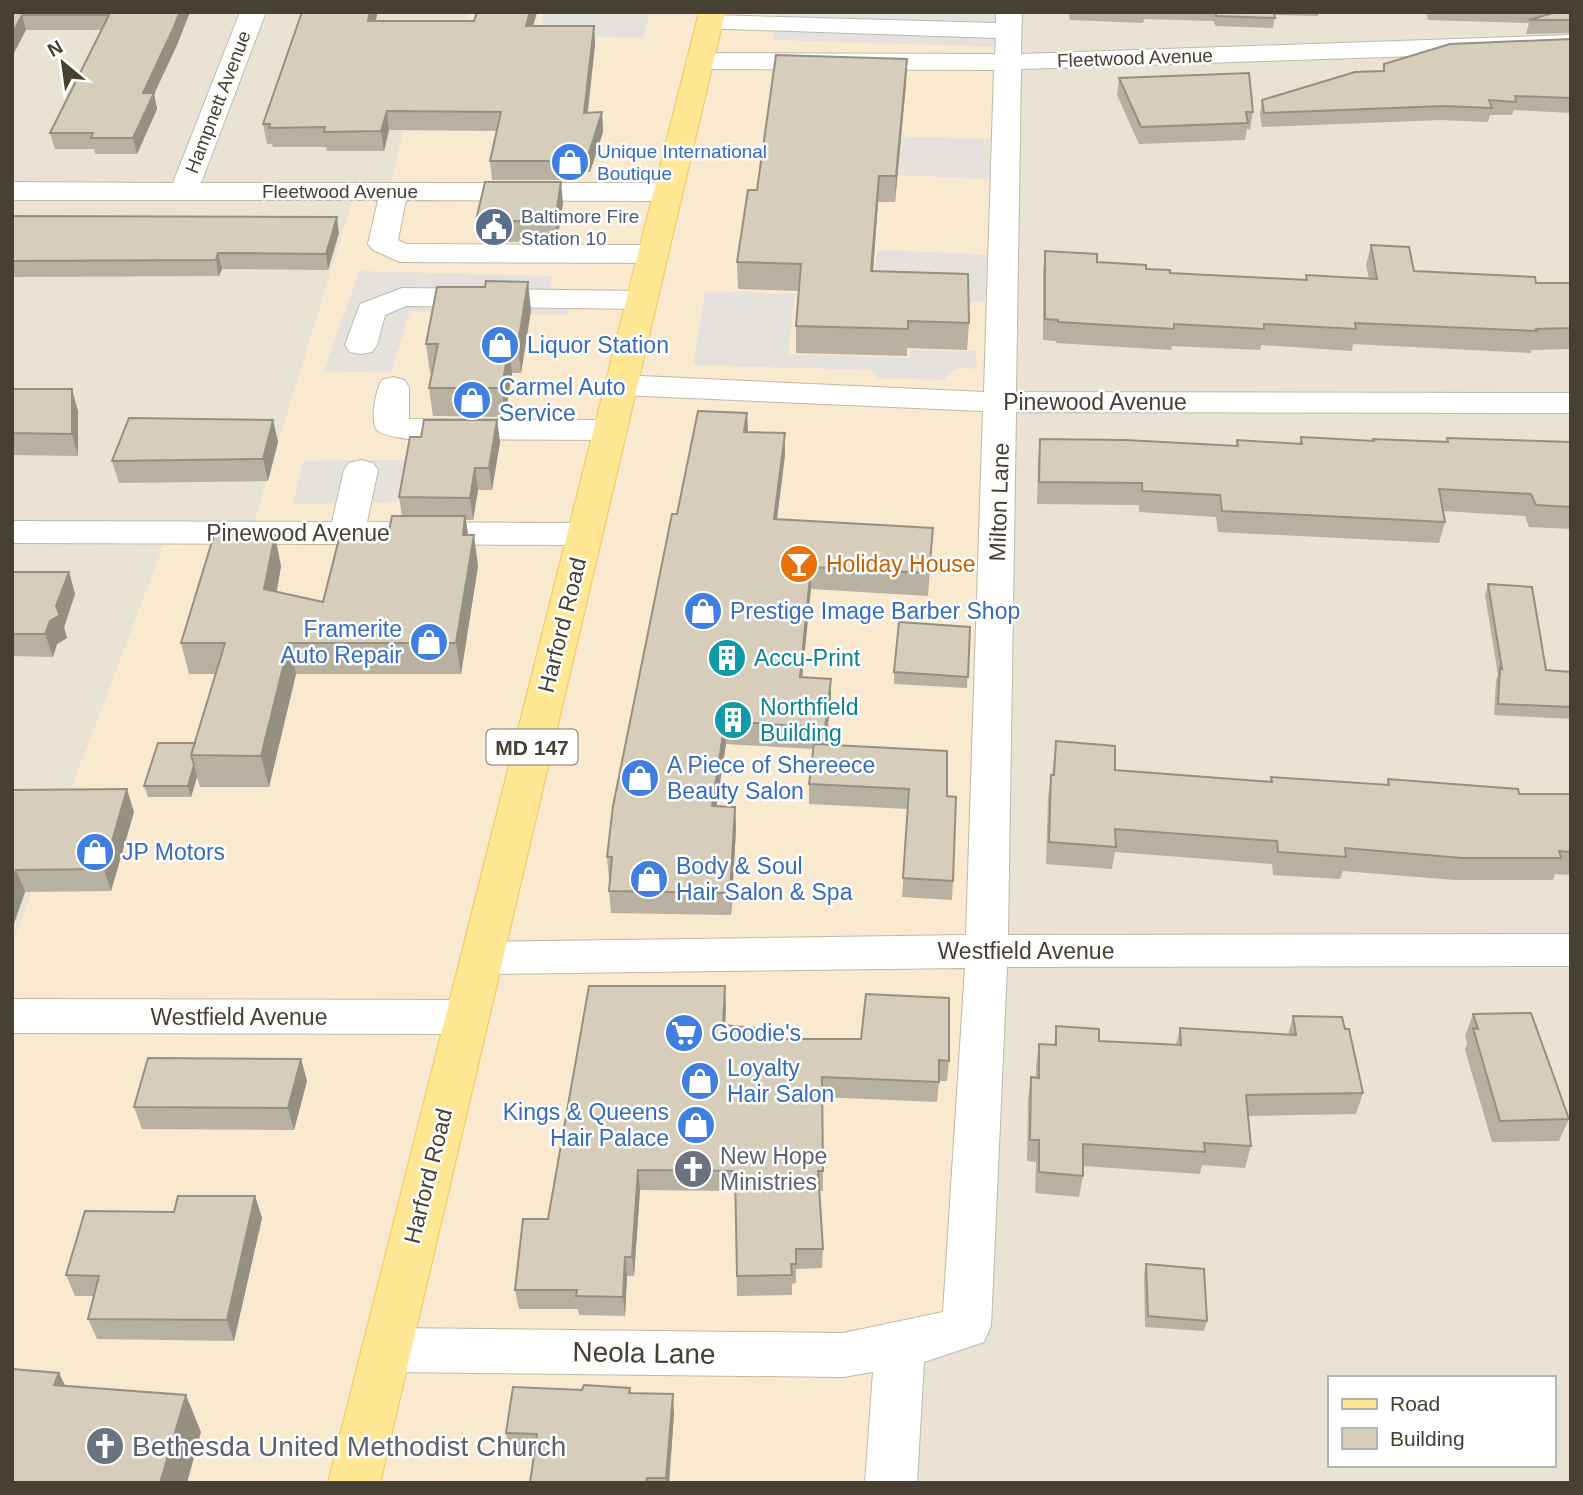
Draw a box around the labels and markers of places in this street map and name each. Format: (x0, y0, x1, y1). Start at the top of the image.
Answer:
shop icon: Unique International Boutique (549, 141, 591, 183)
place label: Unique International Boutique (597, 141, 767, 184)
public building icon: Baltimore Fire Station 10 (473, 206, 515, 248)
place label: Baltimore Fire Station 10 (521, 206, 639, 249)
shop icon: Liquor Station (479, 324, 521, 366)
place label: Liquor Station (527, 332, 669, 358)
place label: Carmel Auto Service (499, 374, 626, 426)
shop icon: Carmel Auto Service (451, 379, 493, 421)
bar icon: Holiday House (778, 543, 820, 585)
place label: Holiday House (826, 551, 976, 577)
shop icon: Prestige Image Barber Shop (682, 590, 724, 632)
place label: Prestige Image Barber Shop (730, 598, 1020, 624)
place label: Framerite Auto Repair (281, 616, 402, 668)
shop icon: Framerite Auto Repair (408, 621, 450, 663)
building icon: Accu-Print (706, 637, 748, 679)
place label: Accu-Print (754, 645, 861, 671)
place label: Northfield Building (760, 694, 858, 746)
building icon: Northfield Building (712, 699, 754, 741)
place label: A Piece of Shereece Beauty Salon (667, 752, 875, 804)
shop icon: A Piece of Shereece Beauty Salon (619, 757, 661, 799)
shop icon: JP Motors (74, 831, 116, 873)
place label: JP Motors (122, 839, 225, 865)
place label: Body & Soul Hair Salon & Spa (676, 853, 853, 905)
shop icon: Body & Soul Hair Salon & Spa (628, 858, 670, 900)
supermarket icon: Goodie's (663, 1012, 705, 1054)
place label: Goodie's (711, 1020, 801, 1046)
place label: Loyalty Hair Salon (727, 1055, 834, 1107)
shop icon: Loyalty Hair Salon (679, 1060, 721, 1102)
place label: Kings & Queens Hair Palace (503, 1099, 669, 1151)
shop icon: Kings & Queens Hair Palace (675, 1104, 717, 1146)
place label: New Hope Ministries (720, 1143, 827, 1195)
church icon: New Hope Ministries (672, 1148, 714, 1190)
church icon: Bethesda United Methodist Church (84, 1425, 126, 1467)
place label: Bethesda United Methodist Church (132, 1431, 566, 1462)

